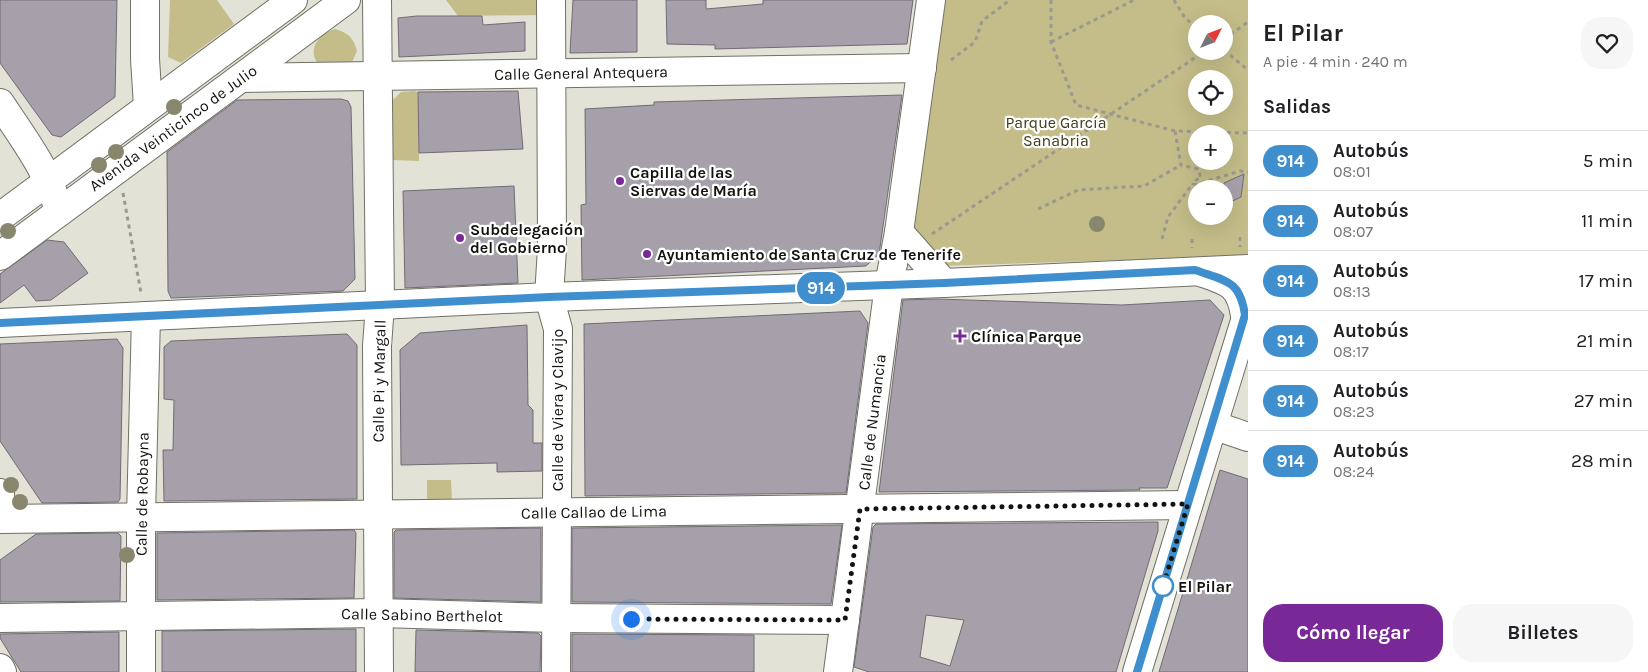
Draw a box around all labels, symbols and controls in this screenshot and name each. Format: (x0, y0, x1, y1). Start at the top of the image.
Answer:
north arrow (1188, 15, 1232, 60)
map controls (1188, 15, 1233, 225)
button: heart (1581, 17, 1633, 69)
text: El Pilar (1263, 19, 1343, 47)
text: A pie · 4 min · 240 m (1263, 52, 1408, 71)
street label: Avenida Veinticinco de Julio (85, 61, 261, 195)
street label: Calle General Antequera (494, 62, 668, 84)
button: locate (1188, 70, 1233, 115)
text: Salidas (1263, 96, 1331, 118)
park label: Parque García Sanabria (1005, 113, 1107, 150)
button: + (1188, 125, 1233, 170)
text: Autobús (1333, 140, 1409, 162)
text: 914 (1276, 150, 1305, 172)
text: 5 min (1583, 150, 1633, 172)
text: 08:01 (1333, 162, 1371, 181)
place label: Capilla de las Siervas de María (630, 163, 757, 200)
marker: Capilla de las Siervas de María (614, 175, 626, 187)
button: − (1188, 180, 1233, 225)
text: Autobús (1333, 200, 1409, 222)
text: 914 (1276, 210, 1305, 232)
text: 11 min (1581, 210, 1633, 232)
place label: Subdelegación del Gobierno (470, 220, 583, 257)
text: 08:07 (1333, 222, 1373, 241)
marker: Subdelegación del Gobierno (454, 232, 466, 244)
place label: Ayuntamiento de Santa Cruz de Tenerife (657, 245, 961, 264)
marker: Ayuntamiento de Santa Cruz de Tenerife (641, 248, 653, 260)
text: Autobús (1333, 260, 1409, 282)
text: 914 (1276, 270, 1305, 292)
text: 17 min (1578, 270, 1633, 292)
line badge: 914 (792, 272, 850, 304)
text: 914 (807, 277, 835, 299)
text: 08:13 (1333, 282, 1371, 301)
street label: Calle Pi y Margall (368, 319, 390, 443)
text: Autobús (1333, 320, 1409, 342)
place label: Clínica Parque (971, 327, 1082, 346)
street label: Calle de Viera y Clavijo (548, 329, 567, 491)
marker: Clínica Parque (953, 329, 967, 343)
text: 914 (1276, 330, 1305, 352)
text: 21 min (1576, 330, 1633, 352)
text: 08:17 (1333, 342, 1369, 361)
street label: Calle de Numancia (854, 353, 890, 491)
text: Autobús (1333, 380, 1409, 402)
text: 914 (1276, 390, 1305, 412)
text: 27 min (1574, 390, 1633, 412)
text: 08:23 (1333, 402, 1375, 421)
street label: Calle de Robayna (131, 432, 153, 556)
text: Autobús (1333, 440, 1409, 462)
text: 914 (1276, 450, 1305, 472)
text: 28 min (1571, 450, 1633, 472)
text: 08:24 (1333, 462, 1374, 481)
street label: Calle Callao de Lima (521, 501, 667, 523)
marker: El Pilar (1152, 575, 1174, 597)
place label: El Pilar (1178, 577, 1232, 596)
street label: Calle Sabino Berthelot (341, 604, 503, 626)
button: Cómo llegar (1263, 604, 1443, 662)
button: Billetes (1453, 604, 1633, 662)
your location (619, 607, 644, 632)

